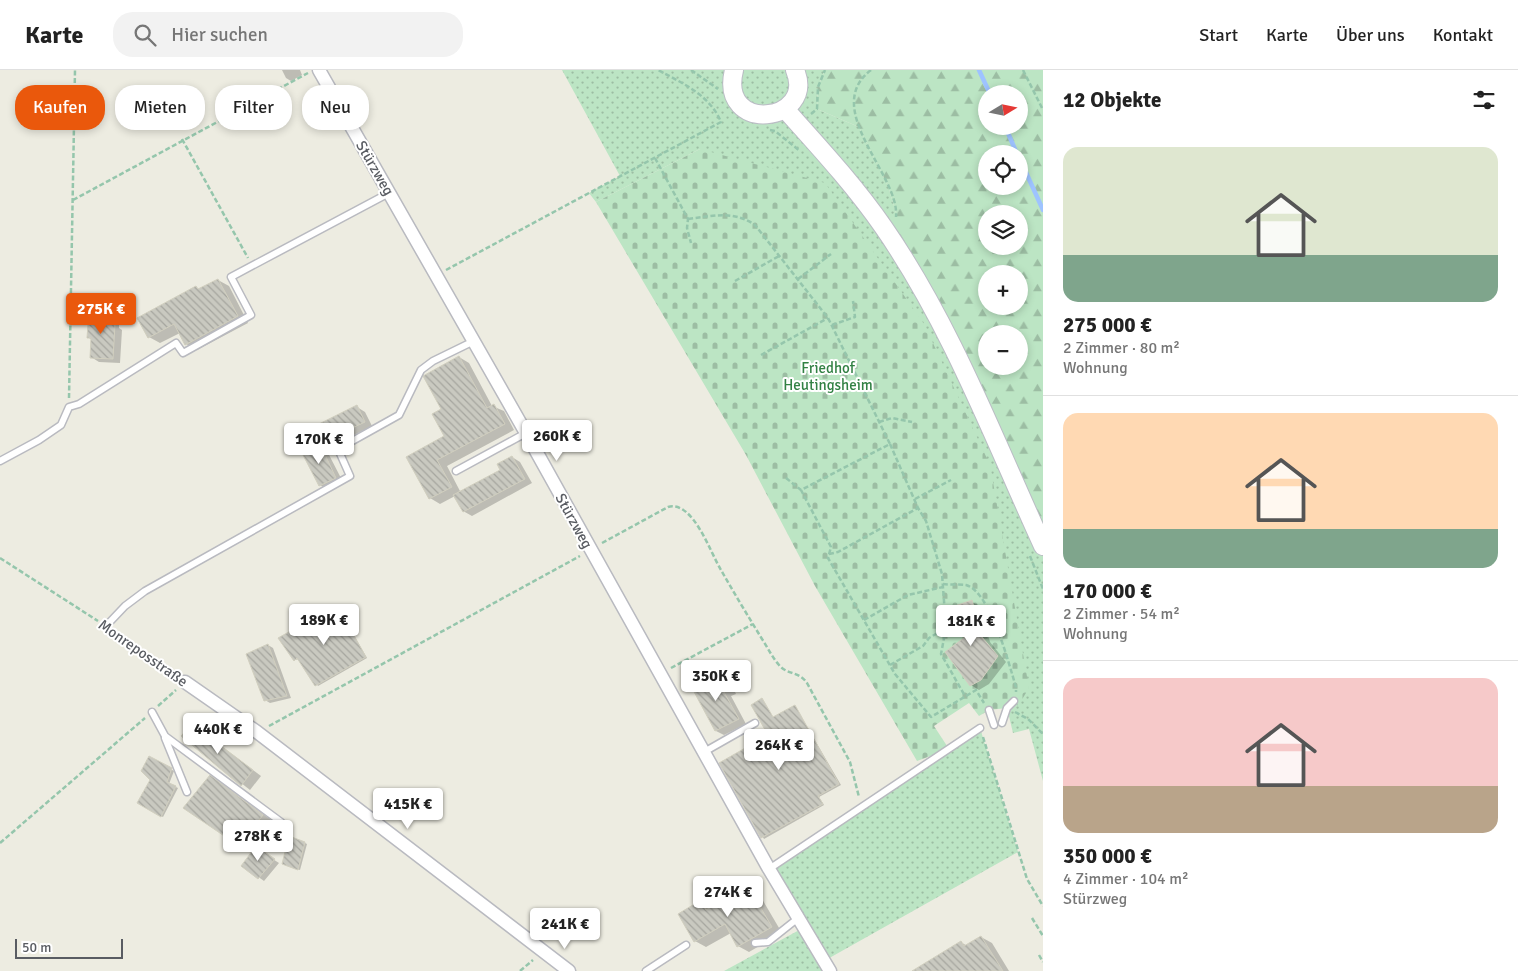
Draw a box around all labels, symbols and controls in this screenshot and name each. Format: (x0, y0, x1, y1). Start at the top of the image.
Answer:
search box (113, 12, 463, 57)
text: Karte (25, 20, 83, 50)
icon: search (131, 21, 159, 49)
text: Hier suchen (171, 23, 268, 47)
text: Start (1199, 24, 1238, 46)
text: Karte (1266, 24, 1308, 46)
text: Über uns (1336, 24, 1405, 46)
text: Kontakt (1433, 24, 1493, 46)
chip: Kaufen (15, 85, 105, 130)
chip: Mieten (115, 85, 205, 130)
chip: Filter (215, 85, 292, 130)
chip: Neu (302, 85, 369, 130)
north arrow (978, 85, 1028, 135)
map controls (978, 85, 1028, 375)
icon: filters (1470, 86, 1498, 114)
text: 12 Objekte (1063, 87, 1161, 113)
street label: Stürzweg (352, 137, 398, 199)
button: locate (978, 145, 1028, 195)
icon: home (1236, 180, 1326, 270)
button: layers (978, 205, 1028, 255)
button: + (978, 265, 1028, 315)
pin: 275K € (60, 292, 142, 335)
text: 275K € (77, 299, 125, 319)
text: 275 000 € (1063, 312, 1152, 338)
button: − (978, 325, 1028, 375)
text: 2 Zimmer · 80 m² (1063, 338, 1180, 358)
text: Wohnung (1063, 358, 1128, 378)
park label: Friedhof Heutingsheim (783, 359, 873, 394)
pin: 260K € (516, 420, 598, 462)
pin: 170K € (278, 422, 360, 465)
text: 260K € (533, 426, 581, 446)
text: 170K € (295, 429, 343, 449)
icon: home (1236, 445, 1326, 535)
street label: Stürzweg (552, 490, 596, 552)
text: 170 000 € (1063, 578, 1152, 604)
pin: 189K € (283, 604, 365, 646)
pin: 181K € (930, 604, 1012, 647)
text: 2 Zimmer · 54 m² (1063, 604, 1180, 624)
text: 189K € (300, 610, 348, 630)
text: 181K € (947, 611, 995, 631)
street label: Monreposstraße (95, 616, 191, 690)
text: Wohnung (1063, 624, 1128, 644)
pin: 350K € (675, 660, 757, 702)
text: 350K € (692, 666, 740, 686)
icon: home (1236, 710, 1326, 800)
pin: 440K € (177, 712, 259, 755)
text: 440K € (194, 719, 242, 739)
pin: 264K € (738, 728, 820, 771)
text: 264K € (755, 735, 803, 755)
pin: 415K € (367, 788, 449, 830)
text: 415K € (384, 794, 432, 814)
pin: 278K € (217, 820, 299, 862)
text: 278K € (234, 826, 282, 846)
text: 350 000 € (1063, 843, 1152, 869)
text: 4 Zimmer · 104 m² (1063, 869, 1189, 889)
pin: 274K € (687, 876, 769, 918)
text: 274K € (704, 882, 752, 902)
text: Stürzweg (1063, 889, 1127, 909)
pin: 241K € (524, 908, 606, 950)
text: 241K € (541, 914, 589, 934)
scale bar (15, 936, 122, 959)
text: 50 m (22, 939, 51, 956)

